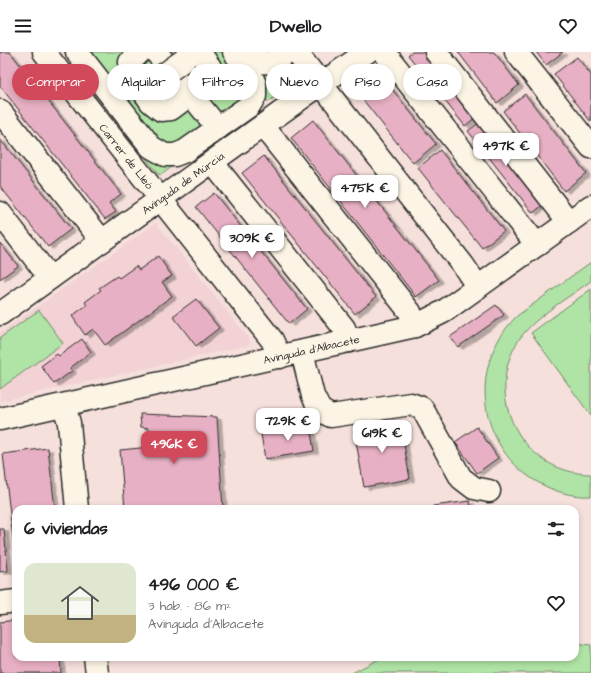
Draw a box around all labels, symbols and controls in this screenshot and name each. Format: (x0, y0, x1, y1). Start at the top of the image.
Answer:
text: Dwello (270, 14, 321, 39)
icon: menu (12, 15, 34, 37)
icon: heart (557, 15, 579, 37)
chip: Comprar (12, 64, 99, 100)
chip: Alquilar (107, 64, 180, 100)
chip: Filtros (188, 64, 258, 100)
chip: Nuevo (266, 64, 333, 100)
chip: Piso (341, 64, 395, 100)
chip: Casa (403, 64, 462, 100)
street label: Carrer de Lleó (96, 121, 157, 193)
pin: 497K € (473, 133, 539, 167)
text: 497K € (482, 137, 530, 155)
street label: Avinguda de Múrcia (139, 148, 228, 218)
pin: 475K € (332, 175, 398, 209)
text: 475K € (340, 179, 390, 197)
pin: 309K € (219, 225, 285, 259)
text: 309K € (229, 229, 275, 247)
street label: Avinguda d'Albacete (262, 332, 361, 368)
pin: 729K € (255, 408, 321, 442)
text: 729K € (265, 412, 311, 430)
pin: 619K € (349, 420, 415, 454)
text: 619K € (362, 424, 402, 442)
pin: 496K € (141, 431, 207, 465)
text: 496K € (150, 435, 198, 453)
text: 6 viviendas (24, 517, 108, 541)
icon: filters (545, 518, 567, 540)
text: 496 000 € (148, 573, 239, 597)
icon: home (56, 579, 104, 627)
icon: heart (545, 592, 567, 614)
text: 3 hab. · 86 m² (148, 597, 231, 615)
text: Avinguda d'Albacete (148, 615, 264, 633)

